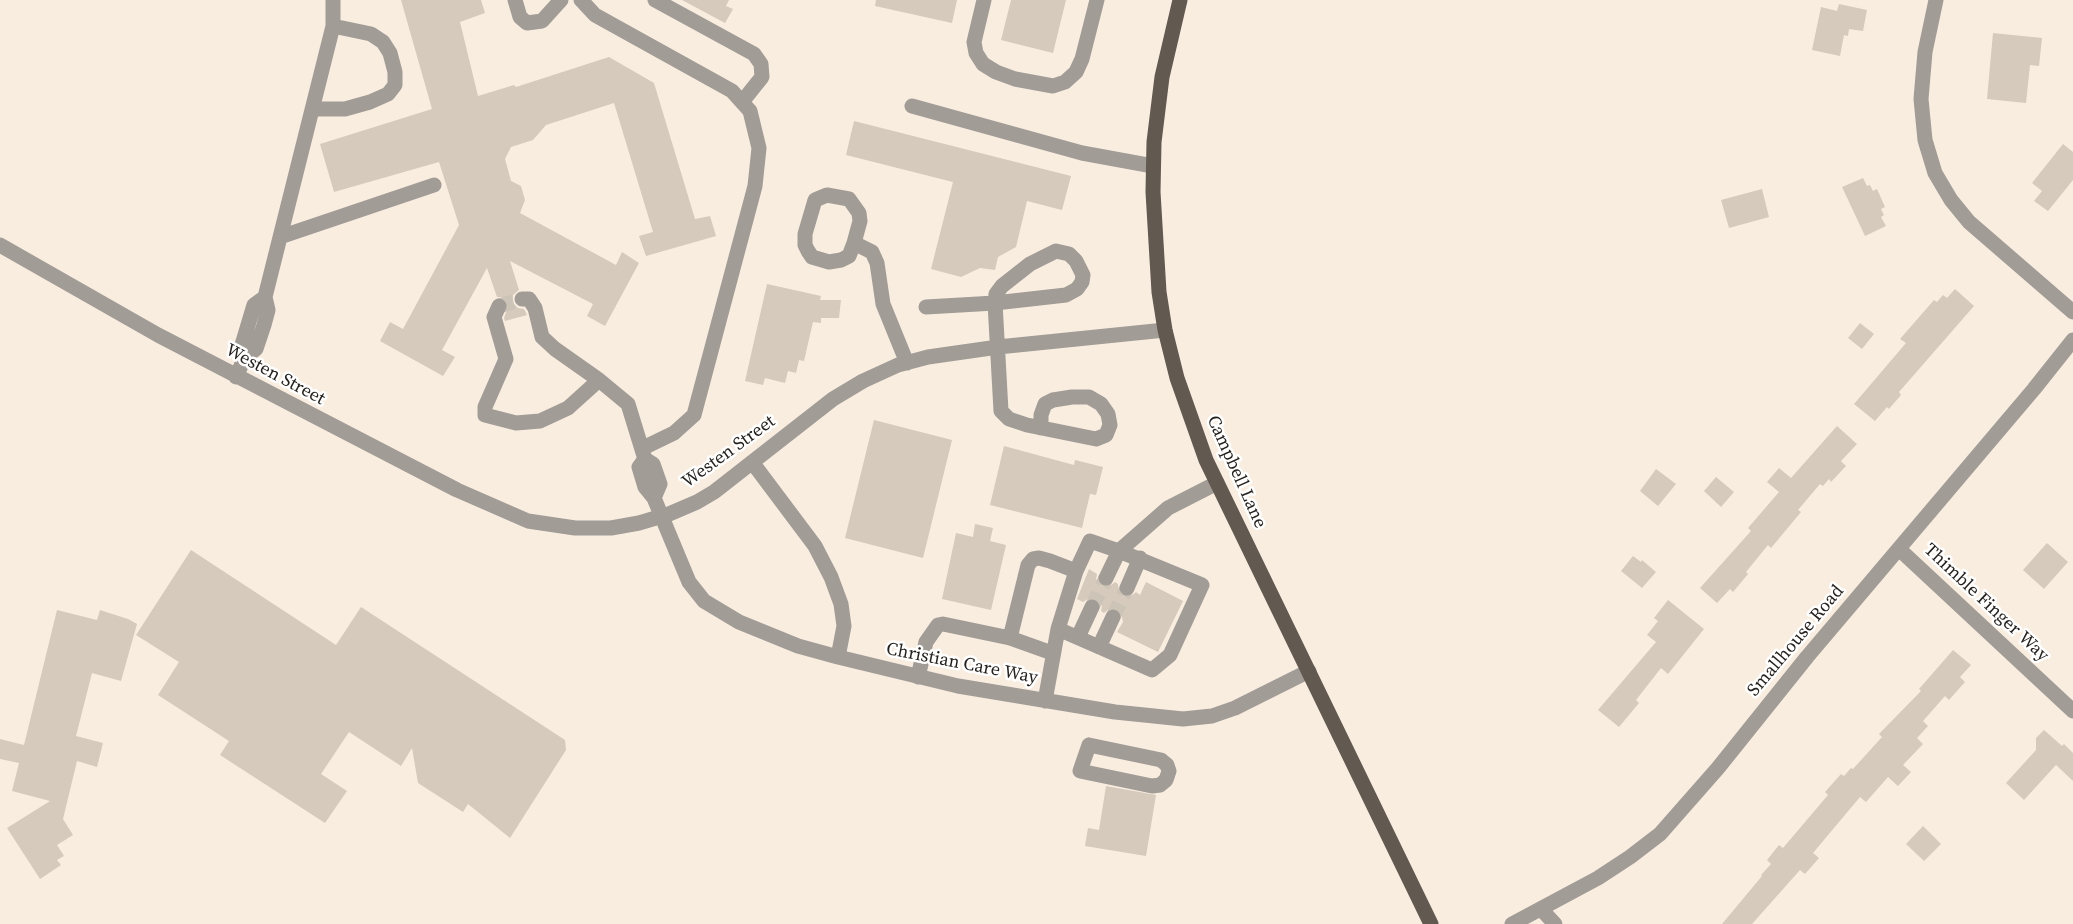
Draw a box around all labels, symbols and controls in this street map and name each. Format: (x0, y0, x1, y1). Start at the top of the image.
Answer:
street label: Westen Street (222, 340, 328, 410)
street label: Westen Street (678, 411, 780, 493)
street label: Campbell Lane (1202, 412, 1270, 532)
street label: Thimble Finger Way (1919, 539, 2053, 667)
street label: Smallhouse Road (1743, 581, 1849, 701)
street label: Christian Care Way (884, 639, 1040, 689)

